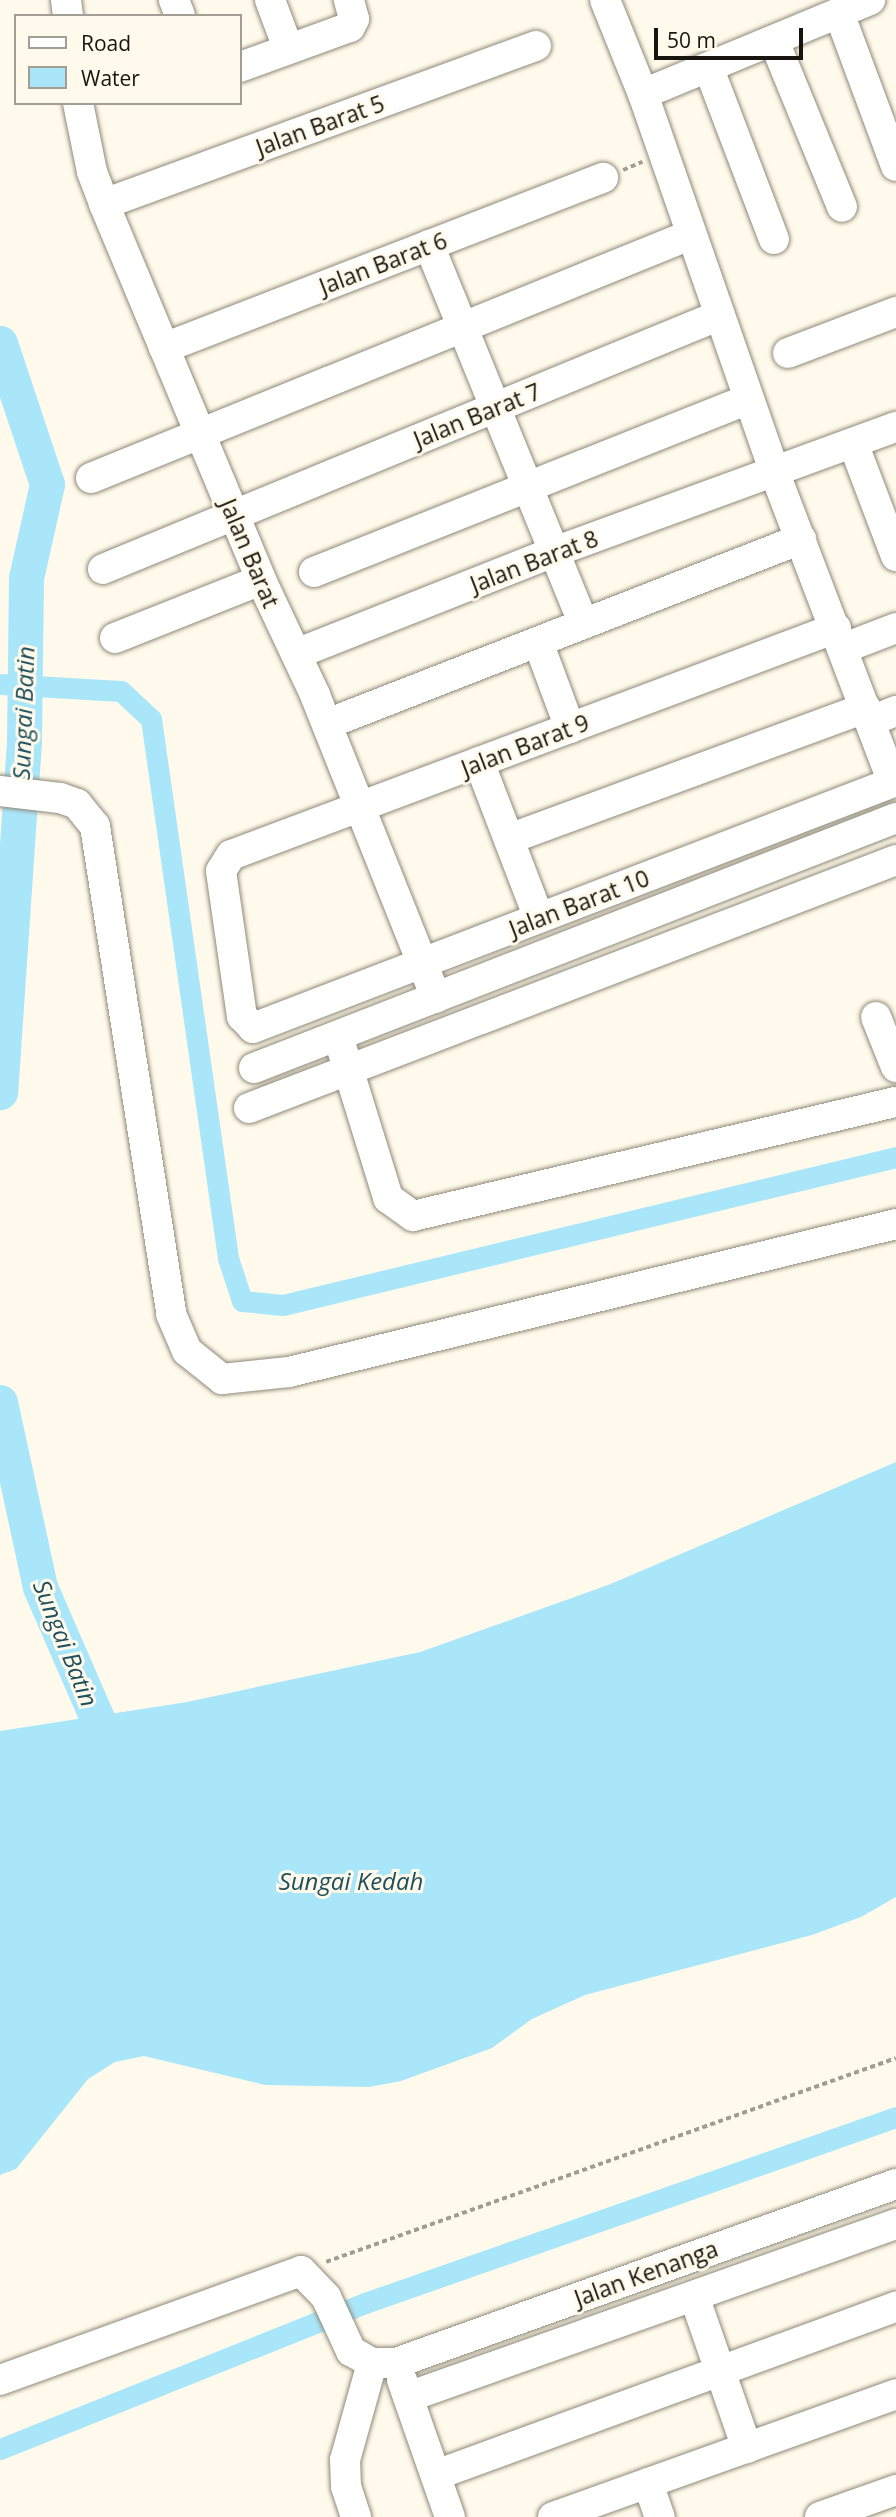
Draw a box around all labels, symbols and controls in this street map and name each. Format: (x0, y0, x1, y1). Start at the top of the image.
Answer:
legend (14, 14, 242, 105)
scale bar (658, 14, 807, 58)
text: 50 m (667, 26, 716, 54)
text: Road (81, 29, 131, 57)
text: Water (81, 64, 140, 92)
street label: Jalan Barat 5 (252, 89, 388, 161)
street label: Jalan Barat 6 (315, 226, 451, 300)
street label: Jalan Barat 7 (409, 377, 545, 453)
street label: Jalan Barat (215, 494, 285, 612)
street label: Jalan Barat 8 (466, 524, 602, 598)
water label: Sungai Batin (6, 646, 40, 780)
street label: Jalan Barat 9 (457, 708, 593, 782)
street label: Jalan Barat 10 (505, 864, 653, 942)
water label: Sungai Batin (28, 1576, 104, 1710)
water label: Sungai Kedah (279, 1867, 423, 1895)
street label: Jalan Kenanga (570, 2234, 722, 2312)

